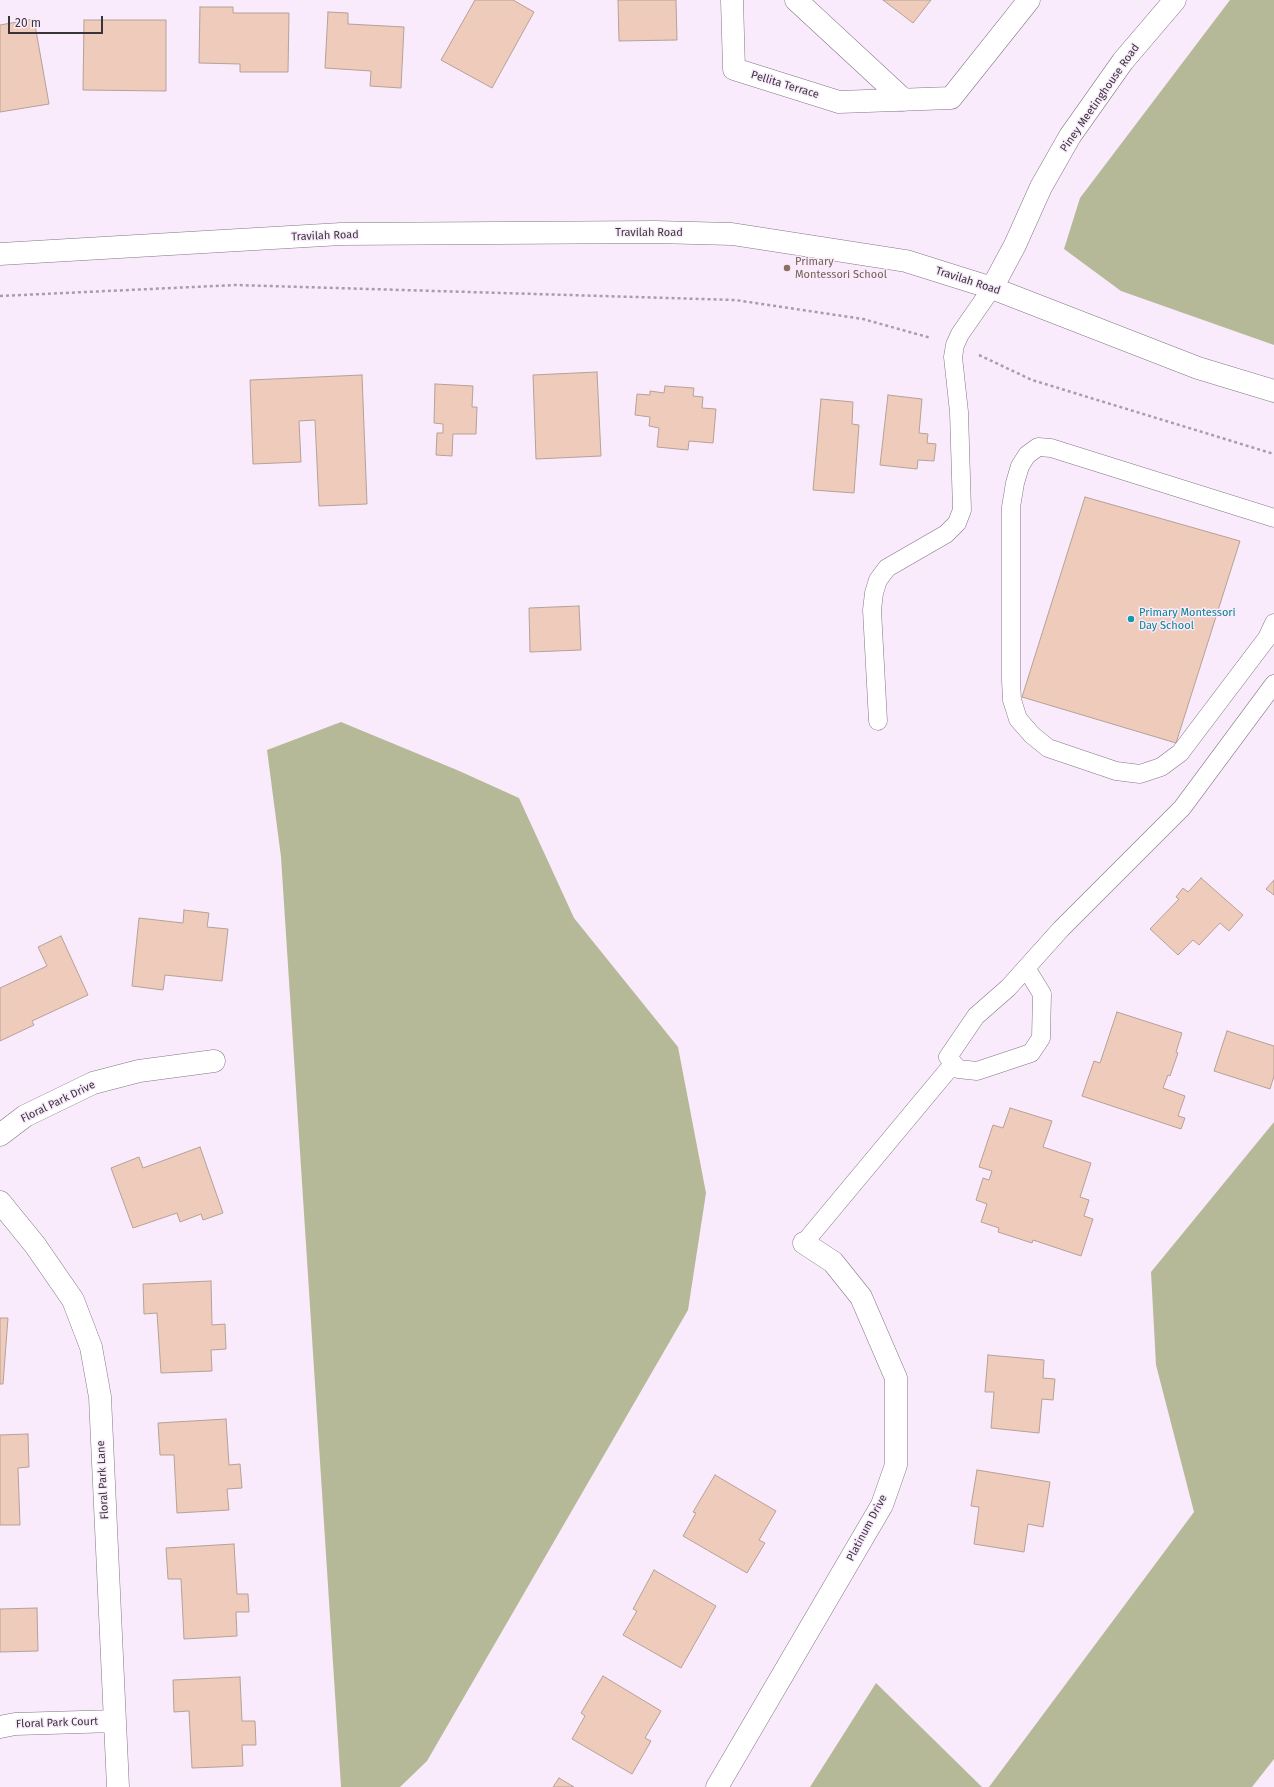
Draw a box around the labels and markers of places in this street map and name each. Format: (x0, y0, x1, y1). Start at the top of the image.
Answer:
place label: Primary Montessori School (795, 255, 887, 281)
marker: Primary Montessori School (782, 263, 792, 273)
place label: Primary Montessori Day School (1139, 606, 1236, 632)
marker: Primary Montessori Day School (1126, 614, 1136, 624)

